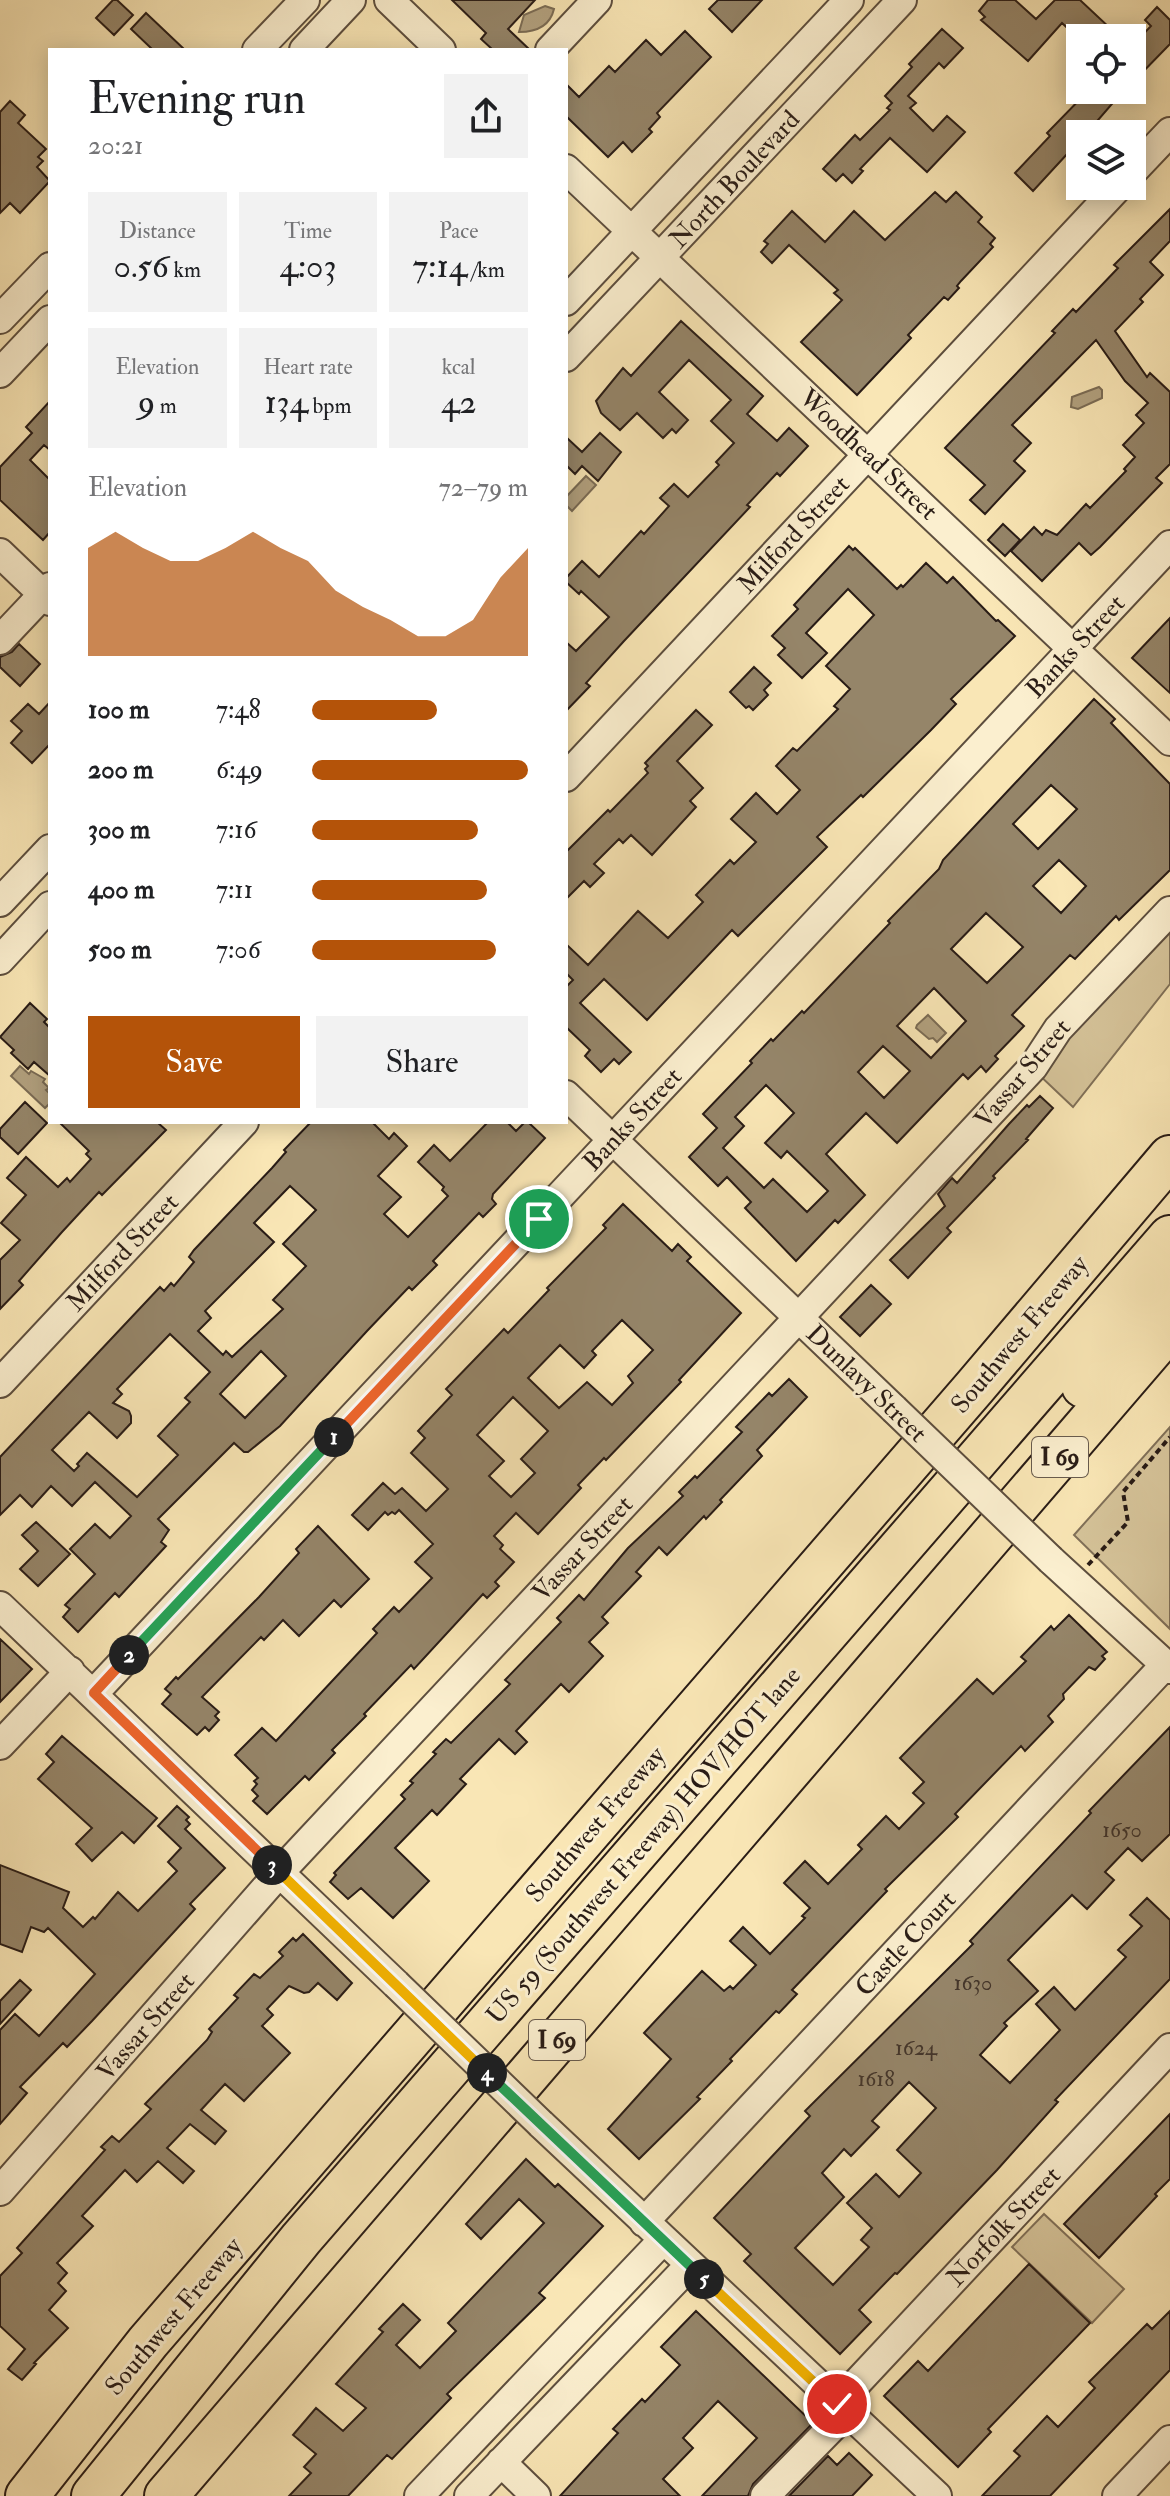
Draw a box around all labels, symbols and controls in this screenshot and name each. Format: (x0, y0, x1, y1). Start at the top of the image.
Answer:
map controls (1066, 24, 1146, 200)
button: locate (1066, 24, 1146, 104)
text: Evening run (88, 72, 306, 127)
button: share (444, 74, 528, 158)
street label: North Boulevard (663, 104, 807, 255)
button: layers (1066, 120, 1146, 200)
text: 20:21 (88, 130, 143, 162)
text: Distance (119, 217, 196, 245)
text: Time (284, 217, 332, 245)
text: Pace (439, 217, 478, 245)
text: 0.56 (114, 245, 169, 288)
text: 4:03 (279, 245, 337, 288)
text: 7:14 (412, 245, 467, 288)
text: km (169, 256, 201, 284)
text: /km (467, 256, 505, 284)
text: Elevation (115, 353, 199, 381)
text: Heart rate (263, 353, 353, 381)
text: kcal (442, 353, 476, 381)
text: 9 (138, 381, 155, 424)
text: 134 (264, 381, 308, 424)
text: 42 (441, 381, 476, 424)
street label: Woodhead Street (792, 382, 944, 527)
text: m (155, 392, 177, 420)
text: bpm (308, 392, 352, 420)
street label: Milford Street (731, 469, 857, 600)
text: Elevation (88, 472, 187, 504)
text: 72–79 m (439, 472, 528, 504)
street label: Banks Street (1020, 588, 1132, 705)
text: 100 m (88, 694, 149, 726)
text: 7:48 (216, 694, 261, 726)
text: 200 m (88, 754, 153, 786)
text: 6:49 (216, 754, 263, 786)
text: 300 m (88, 814, 150, 846)
text: 7:16 (216, 814, 257, 846)
text: 400 m (88, 874, 154, 906)
text: 7:11 (216, 874, 253, 906)
text: 500 m (88, 934, 152, 966)
text: 7:06 (216, 934, 261, 966)
street label: Vassar Street (968, 1012, 1078, 1135)
button: Save (88, 1016, 300, 1108)
button: Share (316, 1016, 528, 1108)
street label: Banks Street (577, 1061, 689, 1178)
pin (505, 1185, 573, 1253)
street label: Milford Street (60, 1187, 186, 1318)
icon: arrive (517, 1197, 561, 1241)
street label: Southwest Freeway (944, 1249, 1096, 1420)
street label: Dunlavy Street (799, 1318, 933, 1449)
pin: 1 (314, 1417, 354, 1457)
text: 1 (330, 1423, 338, 1451)
road number: I 69 (1032, 1437, 1088, 1477)
street label: Vassar Street (526, 1489, 640, 1608)
pin: 2 (109, 1635, 149, 1675)
text: 2 (123, 1641, 135, 1669)
street label: US 59 (Southwest Freeway) HOV/HOT lane (480, 1660, 808, 2031)
street label: Southwest Freeway (519, 1740, 673, 1909)
house number: 1650 (1102, 1816, 1142, 1844)
pin: 3 (252, 1845, 292, 1885)
text: 3 (268, 1851, 276, 1879)
street label: Castle Court (849, 1884, 963, 2003)
street label: Vassar Street (90, 1966, 202, 2087)
house number: 1630 (954, 1969, 992, 1997)
road number: I 69 (529, 2020, 585, 2060)
house number: 1624 (895, 2034, 938, 2062)
pin: 4 (467, 2053, 507, 2093)
text: 4 (481, 2059, 493, 2087)
house number: 1618 (858, 2065, 894, 2093)
street label: Norfolk Street (940, 2160, 1068, 2293)
street label: Southwest Freeway (98, 2231, 250, 2402)
pin: 5 (684, 2259, 724, 2299)
text: 5 (699, 2265, 709, 2293)
pin (803, 2370, 871, 2438)
icon: check (815, 2382, 859, 2426)

